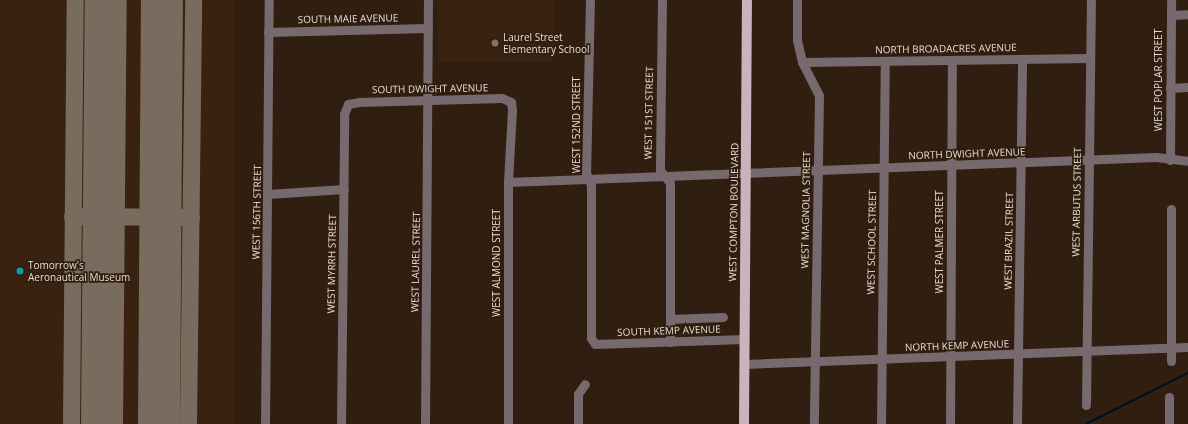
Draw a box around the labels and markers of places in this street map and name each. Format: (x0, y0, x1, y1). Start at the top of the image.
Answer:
place label: Laurel Street Elementary School (503, 31, 589, 54)
marker: Laurel Street Elementary School (490, 38, 500, 48)
place label: Tomorrow's Aeronautical Museum (28, 259, 130, 282)
marker: Tomorrow's Aeronautical Museum (15, 266, 25, 276)

